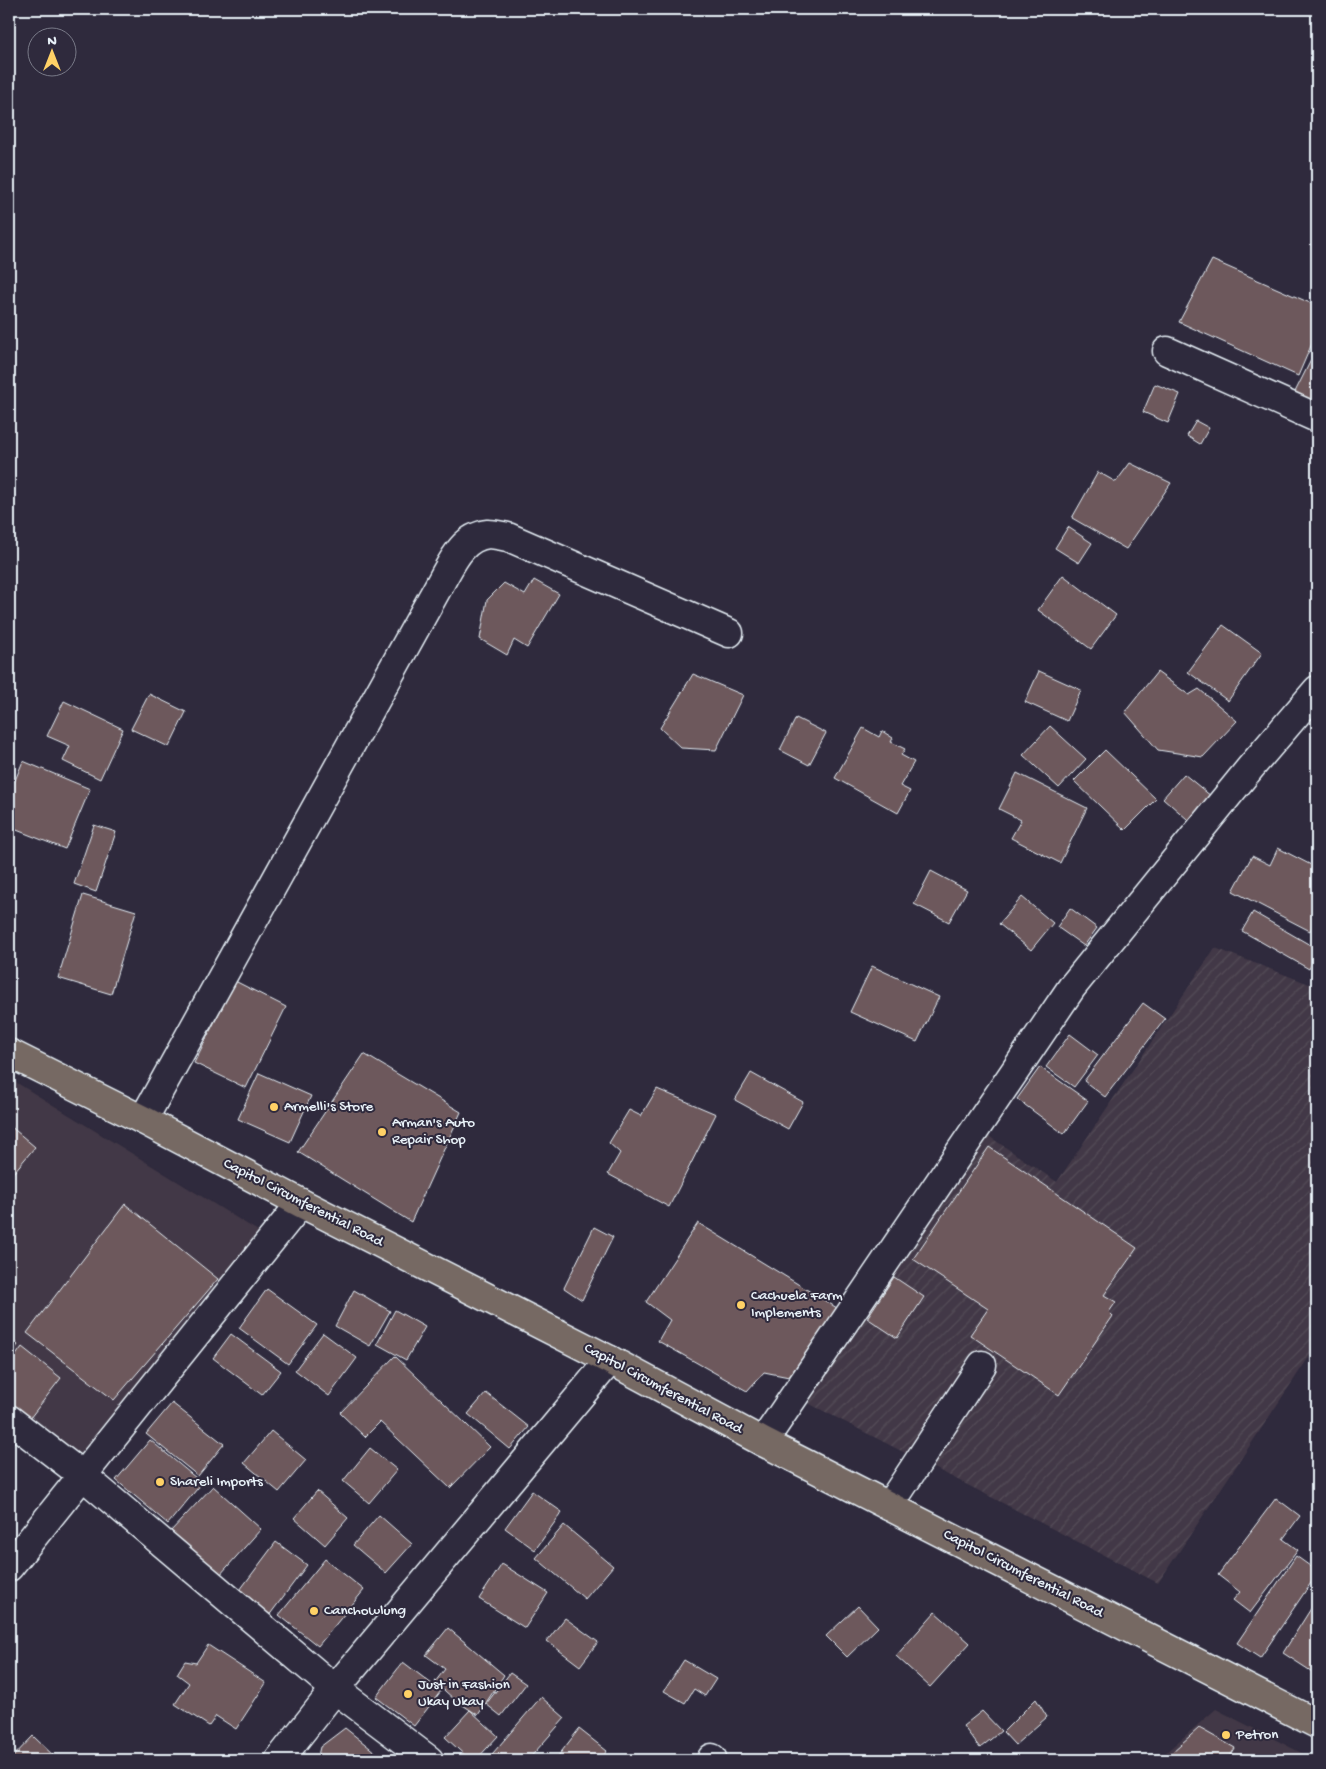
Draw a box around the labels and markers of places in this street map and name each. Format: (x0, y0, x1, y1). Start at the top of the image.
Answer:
place label: Armelli's Store (284, 1098, 373, 1116)
marker: Armelli's Store (268, 1101, 280, 1113)
place label: Arman's Auto Repair Shop (392, 1114, 475, 1149)
marker: Arman's Auto Repair Shop (376, 1126, 388, 1138)
place label: Cachuela Farm Implements (751, 1287, 843, 1322)
marker: Cachuela Farm Implements (735, 1299, 747, 1311)
place label: Shareli Imports (170, 1473, 263, 1491)
marker: Shareli Imports (154, 1476, 166, 1488)
place label: Canchowlung (324, 1602, 406, 1620)
marker: Canchowlung (308, 1605, 320, 1617)
place label: Just in Fashion Ukay Ukay (418, 1676, 510, 1711)
marker: Just in Fashion Ukay Ukay (402, 1688, 414, 1700)
place label: Petron (1235, 1726, 1278, 1744)
marker: Petron (1220, 1729, 1232, 1741)

